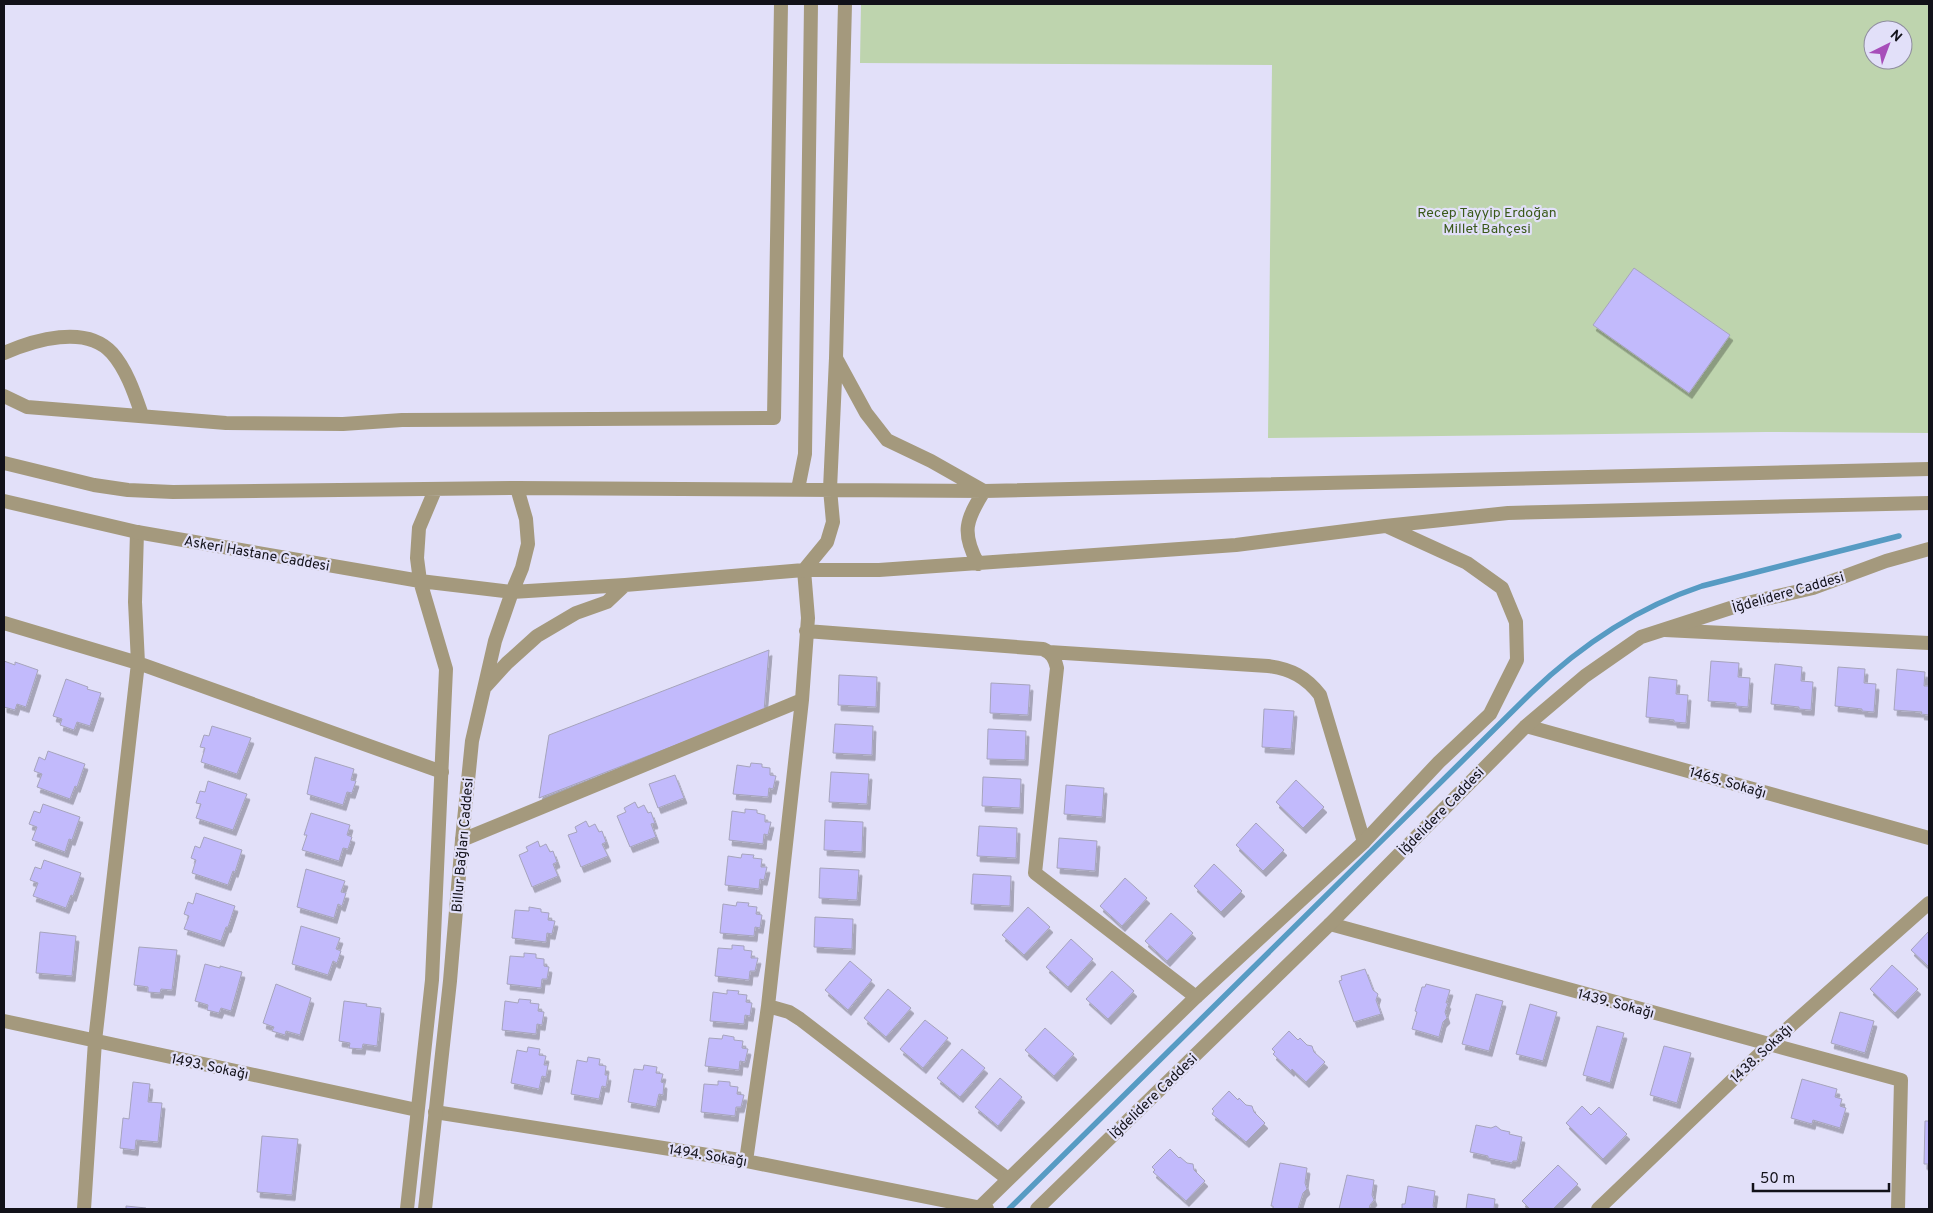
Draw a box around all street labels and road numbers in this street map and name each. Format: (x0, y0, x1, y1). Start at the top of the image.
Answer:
street label: Askeri Hastane Caddesi (183, 533, 331, 576)
street label: İğdelidere Caddesi (1730, 568, 1846, 618)
street label: İğdelidere Caddesi (1395, 764, 1488, 860)
street label: 1465. Sokağı (1687, 764, 1768, 803)
street label: Billur Bağları Caddesi (449, 777, 478, 913)
street label: 1439. Sokağı (1575, 986, 1656, 1023)
street label: 1438. Sokağı (1727, 1021, 1797, 1087)
street label: İğdelidere Caddesi (1106, 1050, 1202, 1143)
street label: 1493. Sokağı (169, 1051, 250, 1084)
street label: 1494. Sokağı (667, 1142, 748, 1171)

